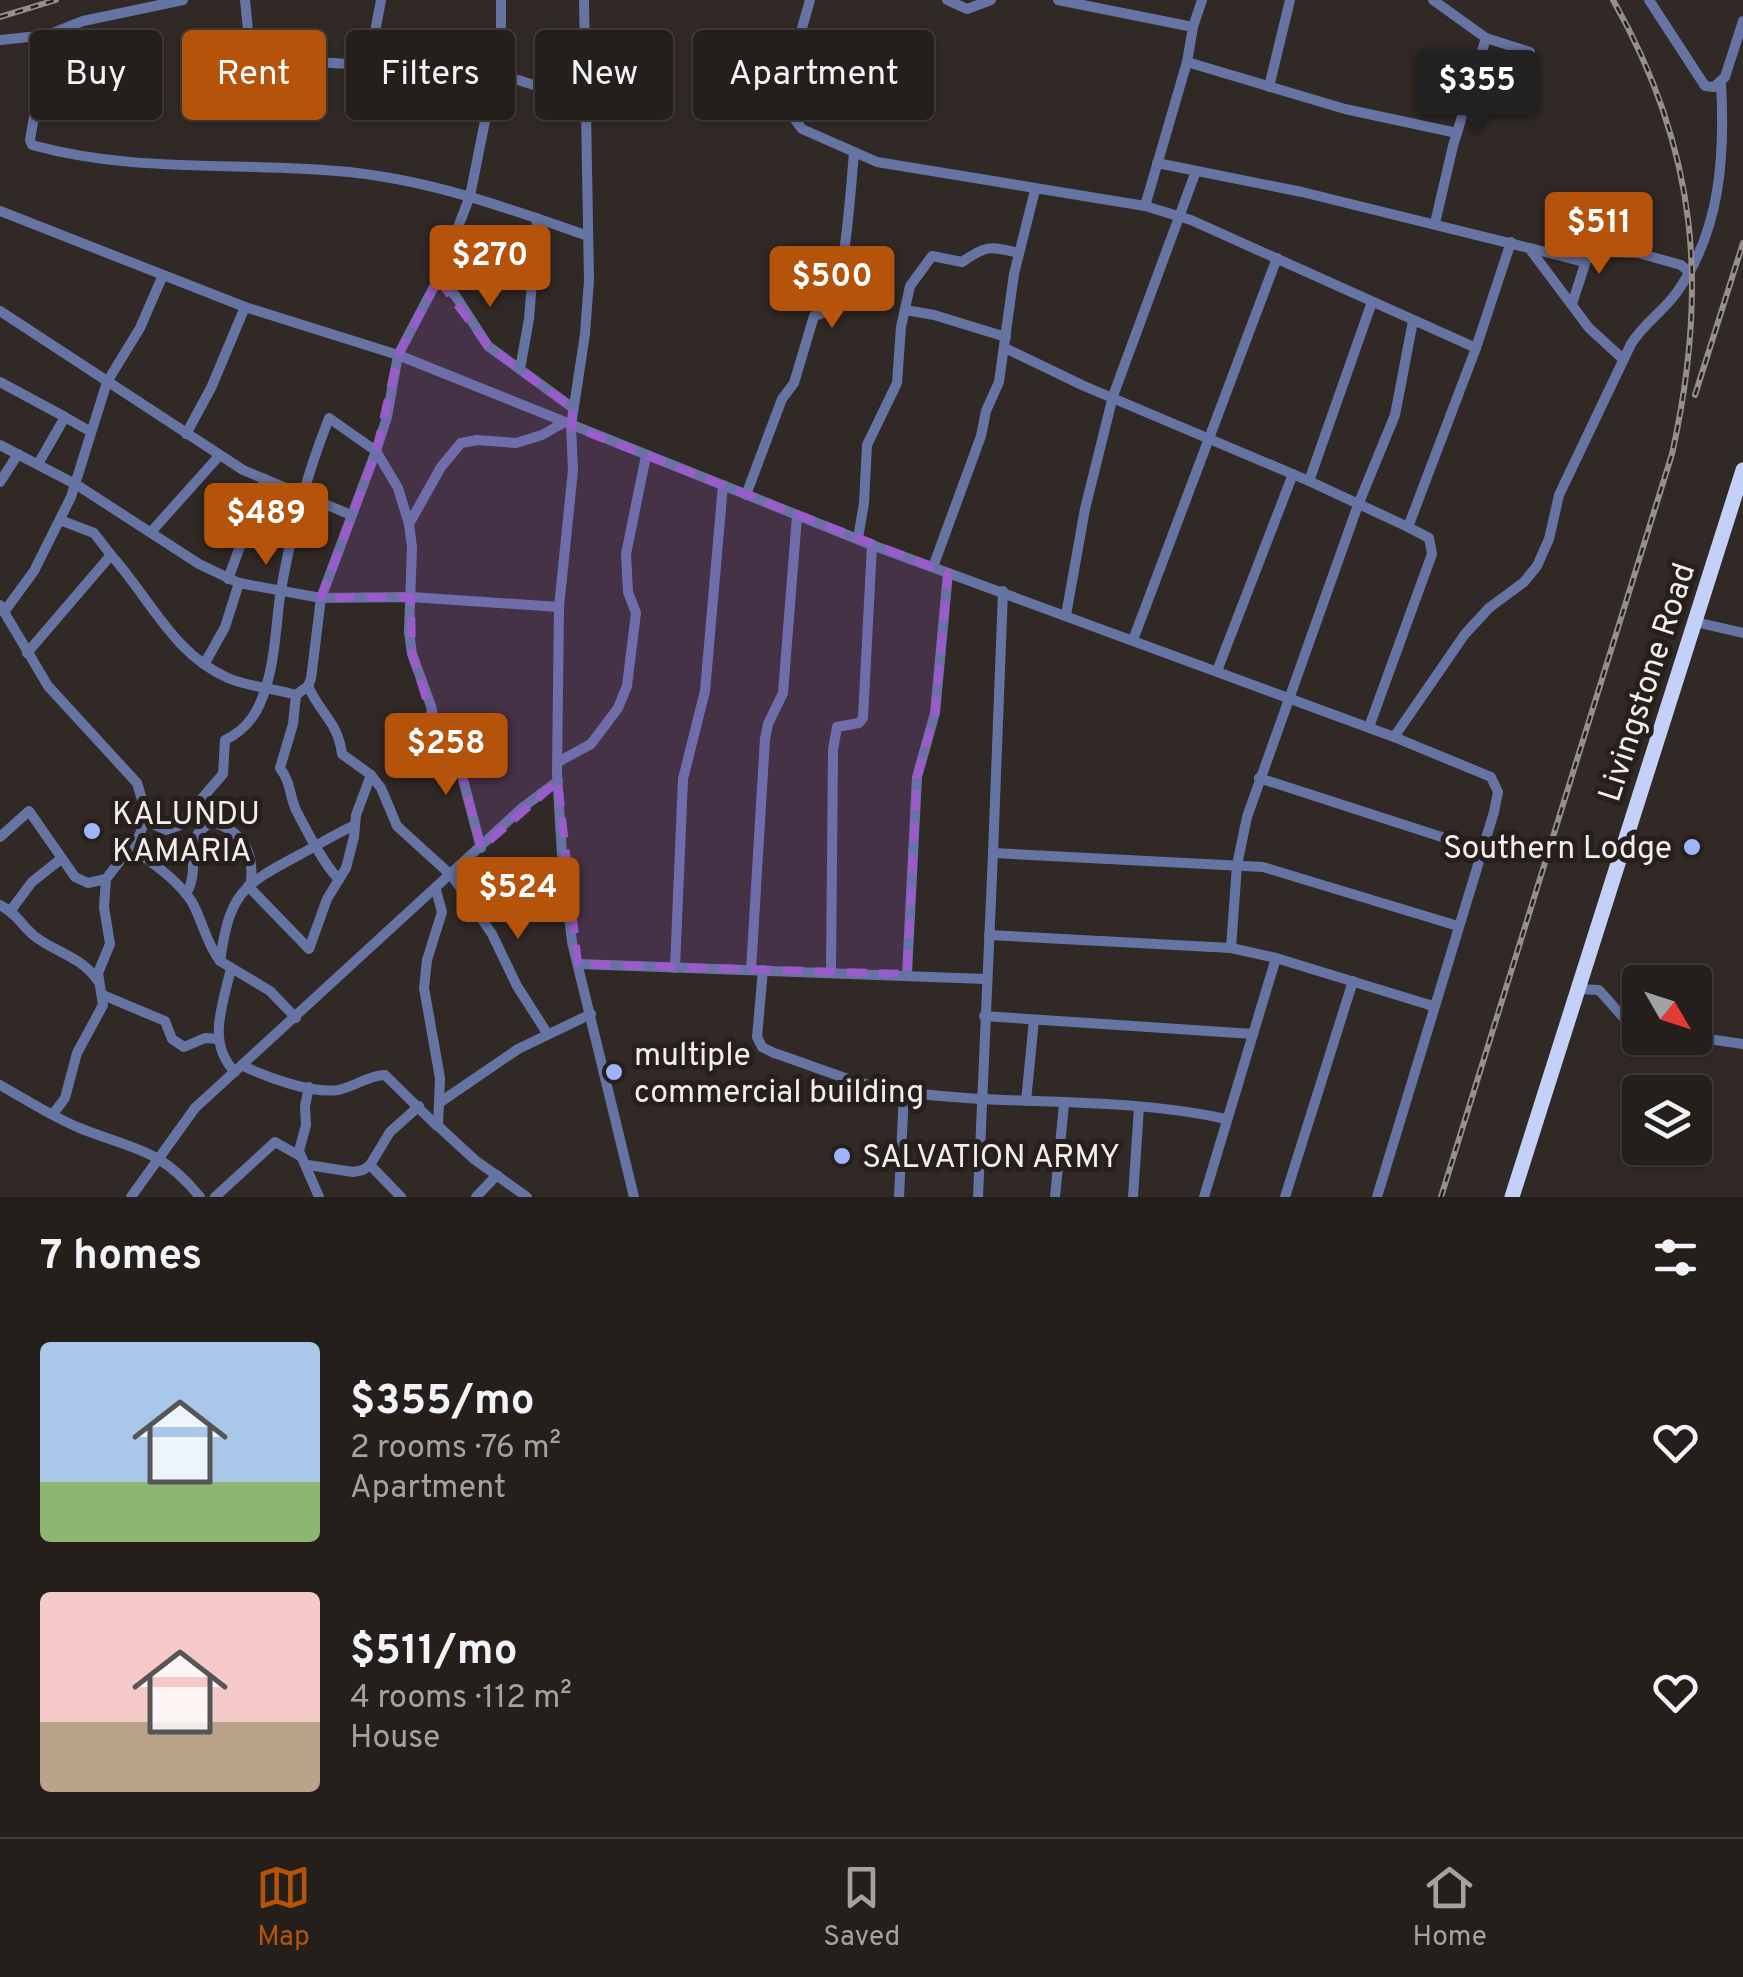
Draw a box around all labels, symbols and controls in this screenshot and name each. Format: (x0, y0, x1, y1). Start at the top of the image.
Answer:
chip: Buy (30, 30, 162, 120)
chip: Rent (182, 30, 326, 120)
chip: Filters (346, 30, 515, 120)
chip: New (535, 30, 673, 120)
chip: Apartment (693, 30, 934, 120)
pin: $355 (1418, 50, 1536, 135)
text: $355 (1438, 62, 1516, 102)
pin: $511 (1540, 192, 1658, 277)
text: $511 (1567, 204, 1631, 244)
pin: $270 (431, 225, 549, 310)
text: $270 (452, 237, 528, 277)
pin: $500 (773, 246, 891, 331)
text: $500 (792, 258, 873, 298)
pin: $489 (207, 483, 325, 568)
text: $489 (226, 495, 306, 535)
street label: Livingstone Road (1591, 559, 1706, 807)
pin: $258 (387, 713, 505, 798)
text: $258 (407, 725, 485, 765)
place label: KALUNDU KAMARIA (112, 796, 260, 873)
marker: KALUNDU KAMARIA (81, 820, 103, 842)
place label: Southern Lodge (1443, 830, 1672, 870)
marker: Southern Lodge (1681, 836, 1703, 858)
pin: $524 (459, 857, 577, 942)
text: $524 (478, 869, 558, 909)
north arrow (1622, 965, 1712, 1055)
map controls (1622, 965, 1712, 1165)
place label: multiple commercial building (634, 1037, 924, 1114)
marker: multiple commercial building (603, 1061, 625, 1083)
button: layers (1622, 1075, 1712, 1165)
place label: SALVATION ARMY (862, 1139, 1120, 1179)
marker: SALVATION ARMY (831, 1145, 853, 1167)
icon: filters (1648, 1230, 1703, 1285)
text: 7 homes (40, 1231, 202, 1284)
text: $355/mo (350, 1376, 535, 1429)
icon: home (120, 1382, 240, 1502)
icon: heart (1648, 1415, 1703, 1470)
text: 2 rooms · 76 m² (350, 1429, 561, 1469)
text: Apartment (350, 1469, 506, 1509)
text: $511/mo (350, 1626, 517, 1679)
icon: home (120, 1632, 240, 1752)
icon: heart (1648, 1665, 1703, 1720)
text: 4 rooms · 112 m² (350, 1679, 572, 1719)
text: House (350, 1719, 440, 1759)
tab: Map (256, 1860, 311, 1956)
tab: Saved (823, 1860, 900, 1956)
tab: Home (1413, 1860, 1487, 1956)

